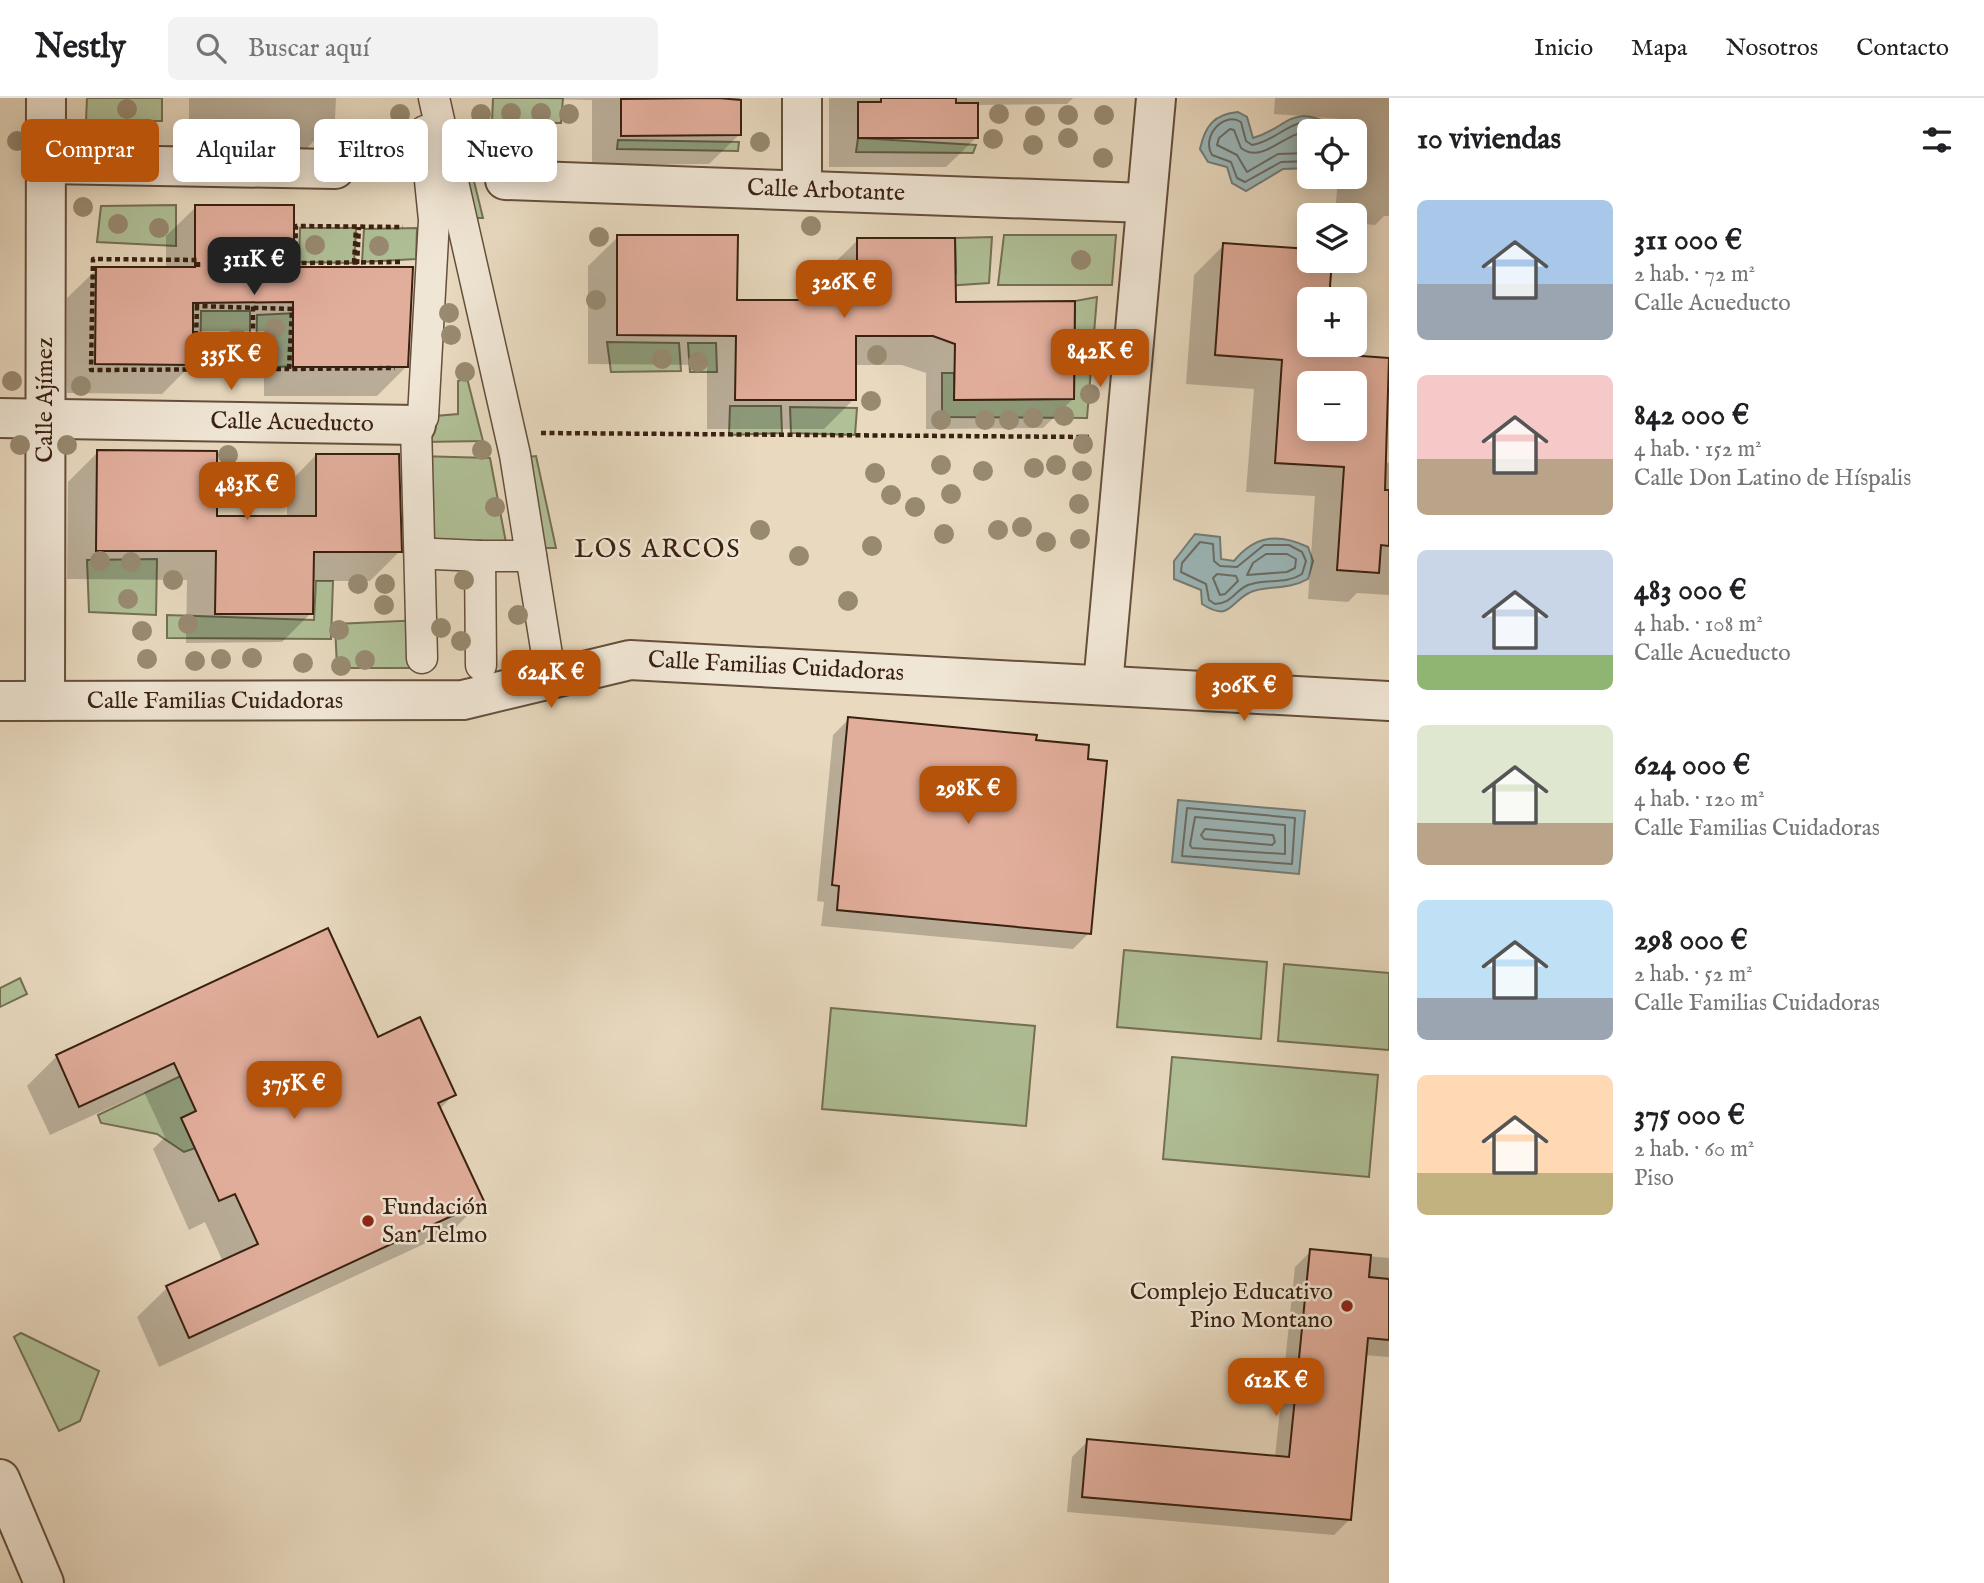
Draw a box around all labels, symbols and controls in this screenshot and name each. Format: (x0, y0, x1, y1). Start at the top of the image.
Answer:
search box (168, 17, 658, 80)
text: Nestly (35, 27, 126, 69)
icon: search (192, 29, 230, 67)
text: Buscar aquí (248, 32, 370, 65)
text: Inicio (1534, 33, 1593, 64)
text: Mapa (1631, 33, 1687, 64)
text: Nosotros (1725, 33, 1818, 64)
text: Contacto (1856, 33, 1949, 64)
chip: Comprar (21, 119, 159, 182)
chip: Alquilar (173, 119, 300, 182)
chip: Filtros (314, 119, 428, 182)
chip: Nuevo (442, 119, 557, 182)
map controls (1297, 119, 1367, 441)
button: locate (1297, 119, 1367, 189)
text: 10 viviendas (1417, 121, 1561, 159)
icon: filters (1918, 121, 1956, 159)
street label: Calle Arbotante (746, 173, 906, 209)
button: layers (1297, 203, 1367, 273)
text: 311 000 € (1634, 222, 1742, 260)
icon: home (1473, 228, 1557, 312)
pin: 311K € (197, 238, 311, 297)
text: 311K € (224, 245, 284, 274)
pin: 326K € (787, 260, 901, 320)
text: 2 hab. · 72 m² (1634, 260, 1755, 289)
text: 326K € (812, 268, 876, 297)
button: + (1297, 287, 1367, 357)
text: Calle Acueducto (1634, 289, 1791, 318)
pin: 842K € (1043, 330, 1157, 389)
pin: 335K € (174, 332, 288, 392)
street label: Calle Ajímez (30, 337, 61, 463)
text: 842K € (1067, 337, 1133, 366)
text: 335K € (201, 340, 261, 369)
button: − (1297, 371, 1367, 441)
text: 842 000 € (1634, 397, 1749, 435)
icon: home (1473, 403, 1557, 487)
street label: Calle Acueducto (210, 406, 374, 440)
text: 4 hab. · 152 m² (1634, 435, 1762, 464)
pin: 483K € (190, 462, 304, 522)
text: Calle Don Latino de Híspalis (1634, 464, 1911, 493)
text: 483K € (215, 470, 279, 499)
district label: LOS ARCOS (574, 533, 742, 566)
text: 483 000 € (1634, 572, 1747, 610)
icon: home (1473, 578, 1557, 662)
text: 4 hab. · 108 m² (1634, 610, 1763, 639)
text: Calle Acueducto (1634, 639, 1791, 668)
street label: Calle Familias Cuidadoras (647, 645, 905, 689)
pin: 624K € (494, 650, 608, 710)
text: 624K € (518, 658, 584, 687)
pin: 306K € (1187, 664, 1301, 723)
text: 306K € (1212, 671, 1276, 700)
street label: Calle Familias Cuidadoras (87, 686, 343, 717)
text: 624 000 € (1634, 747, 1750, 785)
icon: home (1473, 753, 1557, 837)
pin: 298K € (911, 766, 1025, 826)
text: 298K € (936, 774, 1000, 803)
text: 4 hab. · 120 m² (1634, 785, 1765, 814)
text: Calle Familias Cuidadoras (1634, 814, 1880, 843)
text: 298 000 € (1634, 922, 1748, 960)
icon: home (1473, 928, 1557, 1012)
text: 2 hab. · 52 m² (1634, 960, 1753, 989)
text: Calle Familias Cuidadoras (1634, 989, 1880, 1018)
pin: 375K € (237, 1062, 351, 1121)
text: 375K € (263, 1069, 325, 1098)
text: 375 000 € (1634, 1097, 1745, 1135)
icon: home (1473, 1103, 1557, 1187)
text: 2 hab. · 60 m² (1634, 1135, 1755, 1164)
text: Piso (1634, 1164, 1674, 1193)
place label: Fundación San Telmo (382, 1192, 488, 1251)
marker: Fundación San Telmo (360, 1213, 376, 1229)
place label: Complejo Educativo Pino Montano (1130, 1277, 1333, 1336)
marker: Complejo Educativo Pino Montano (1339, 1298, 1355, 1314)
pin: 612K € (1219, 1358, 1333, 1418)
text: 612K € (1244, 1366, 1308, 1395)

